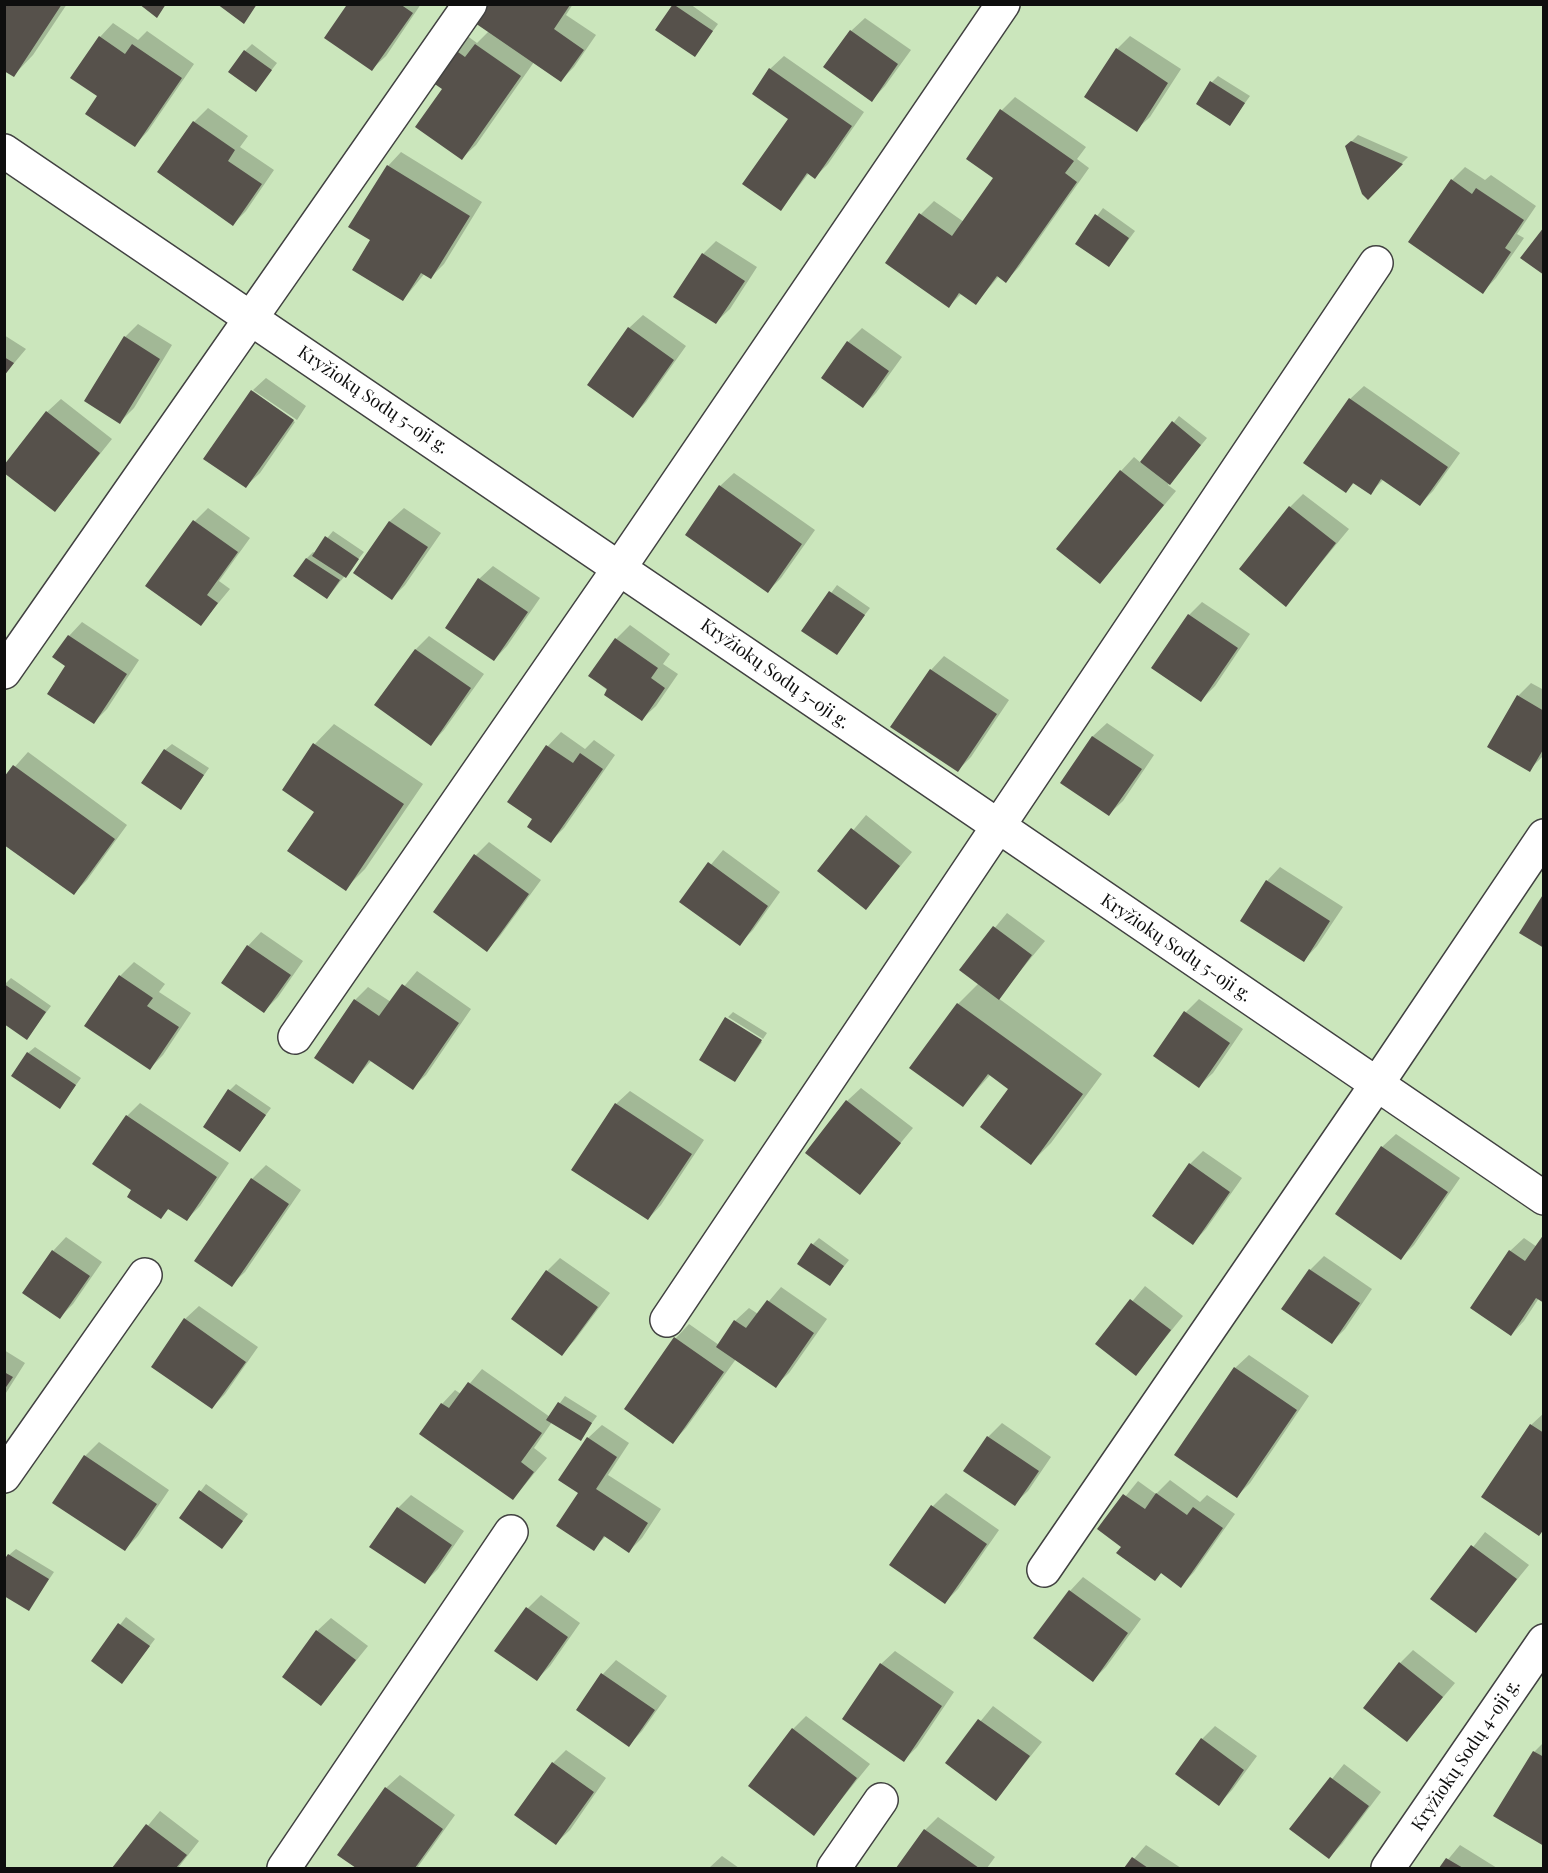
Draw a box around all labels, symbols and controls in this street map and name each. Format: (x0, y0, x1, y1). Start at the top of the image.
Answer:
street label: Kryžiokų Sodų 5-oji g. (294, 342, 452, 458)
street label: Kryžiokų Sodų 5-oji g. (696, 614, 854, 734)
street label: Kryžiokų Sodų 5-oji g. (1097, 890, 1255, 1006)
street label: Kryžiokų Sodų 4-oji g. (1407, 1675, 1525, 1835)

